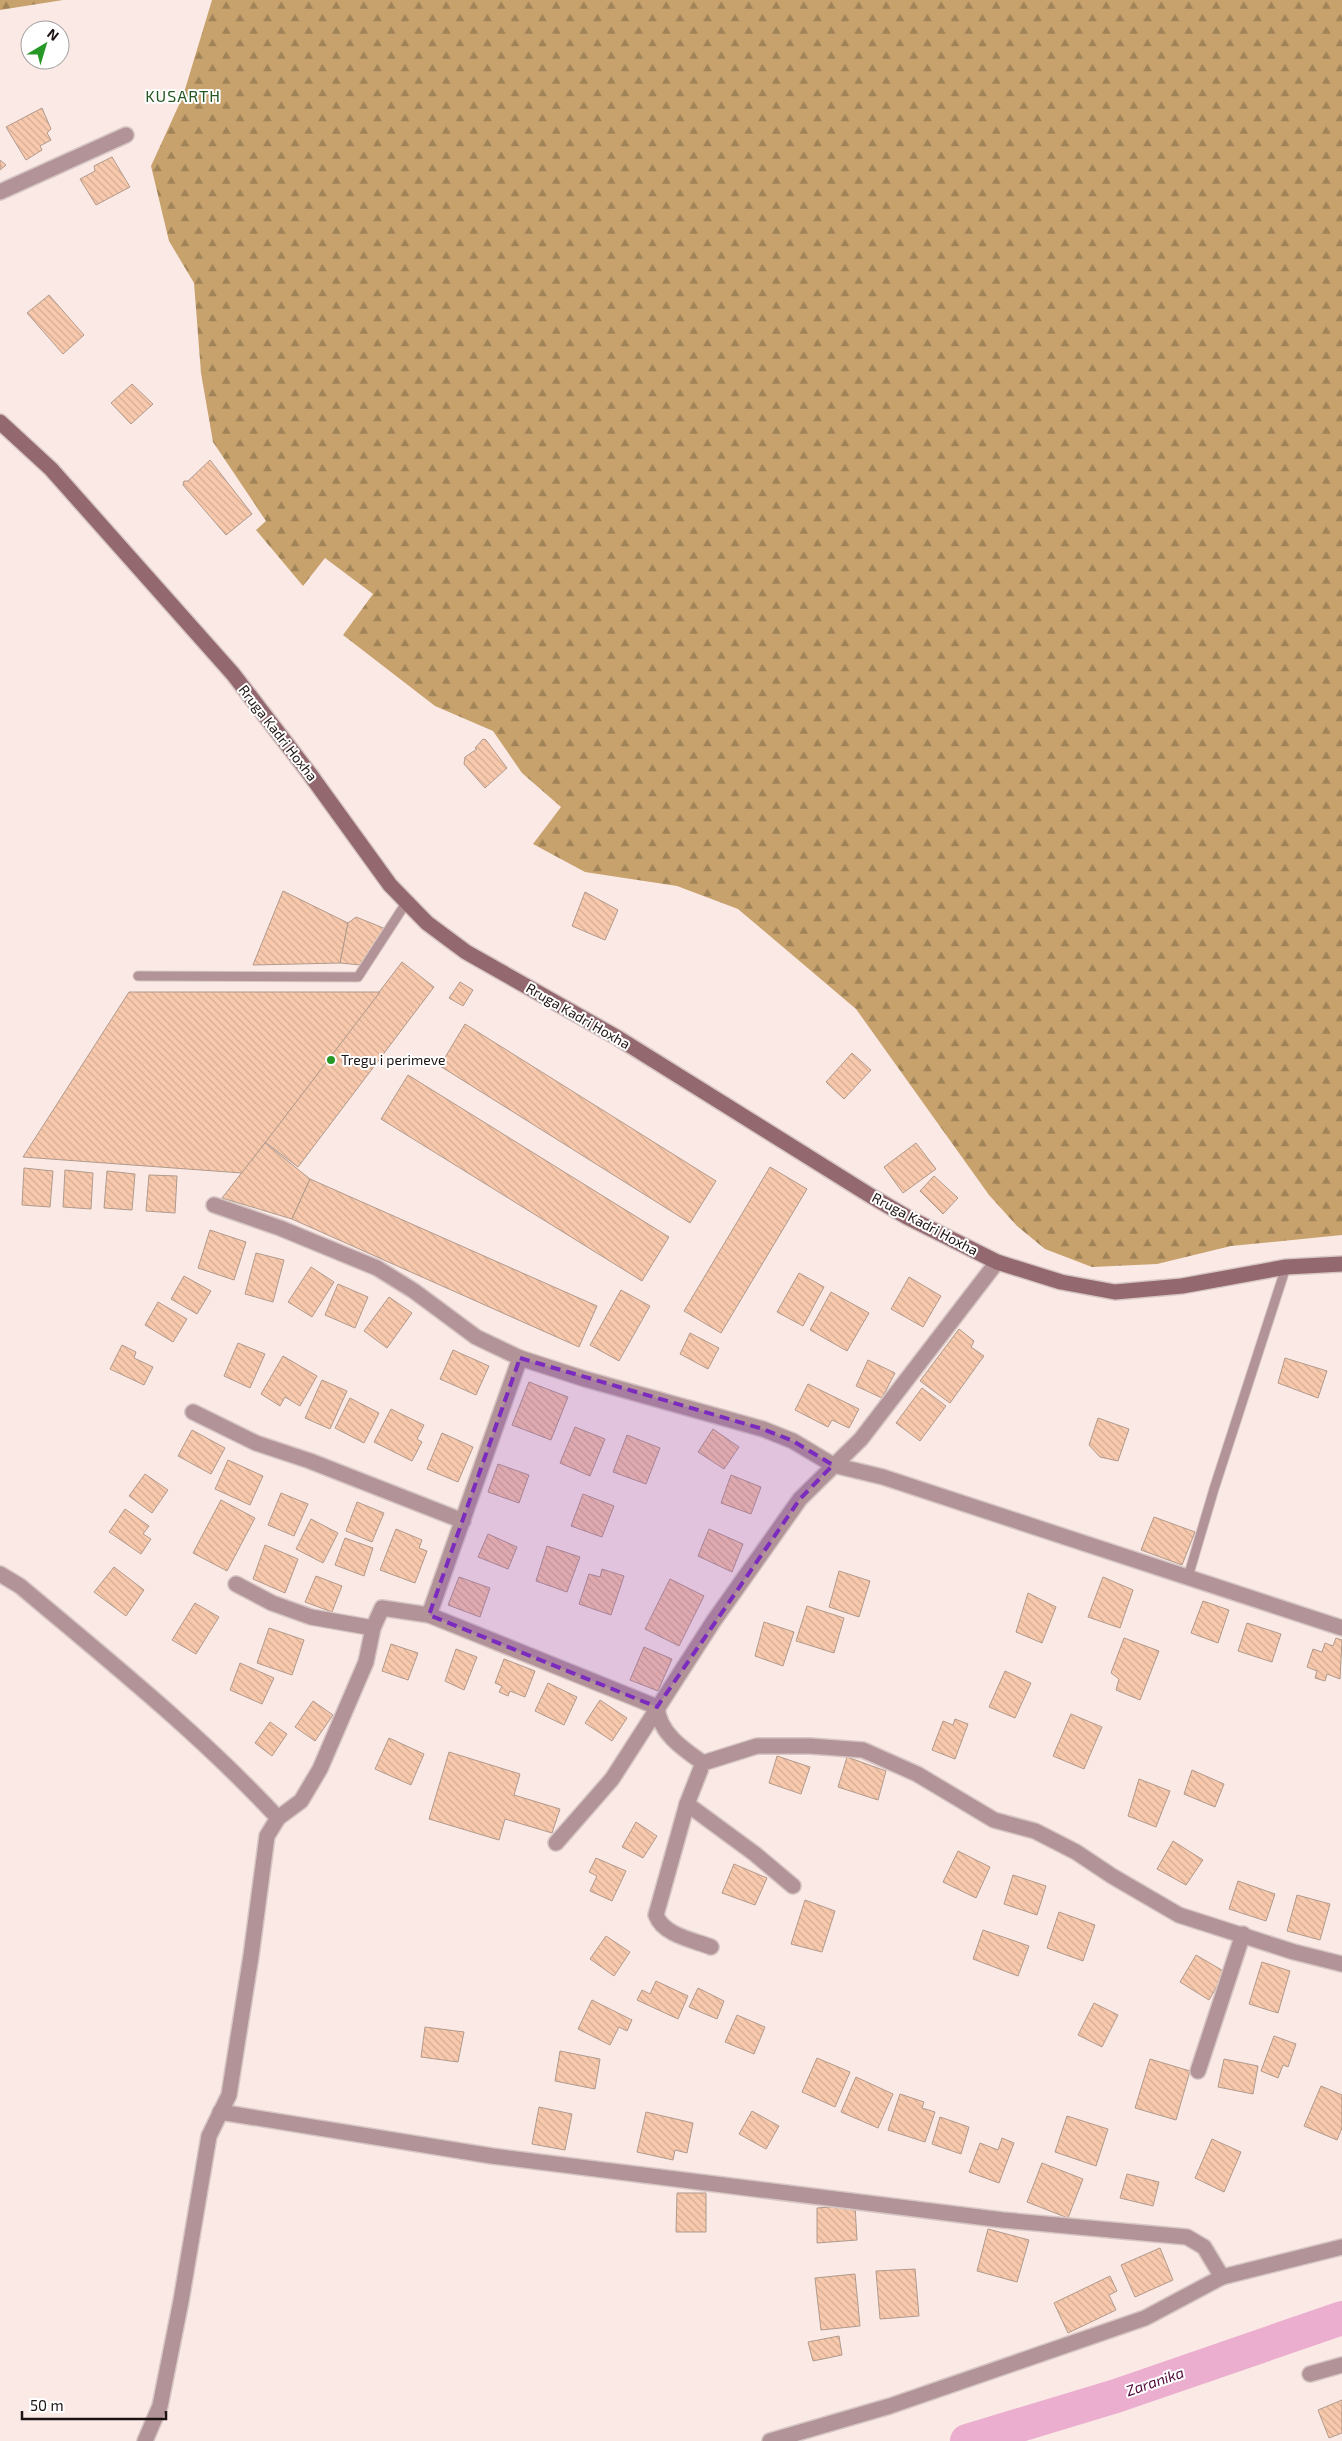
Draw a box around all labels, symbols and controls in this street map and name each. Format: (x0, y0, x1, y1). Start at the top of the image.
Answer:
north arrow (20, 20, 70, 70)
text: N (44, 25, 63, 44)
district label: KUSARTH (145, 86, 221, 105)
street label: Rruga Kadri Hoxha (236, 681, 321, 784)
street label: Rruga Kadri Hoxha (523, 979, 633, 1052)
place label: Tregu i perimeve (341, 1051, 446, 1068)
marker: Tregu i perimeve (325, 1054, 337, 1066)
street label: Rruga Kadri Hoxha (869, 1189, 981, 1259)
water label: Zaranika (1123, 2363, 1186, 2399)
scale bar (22, 2388, 166, 2420)
text: 50 m (30, 2396, 64, 2414)

